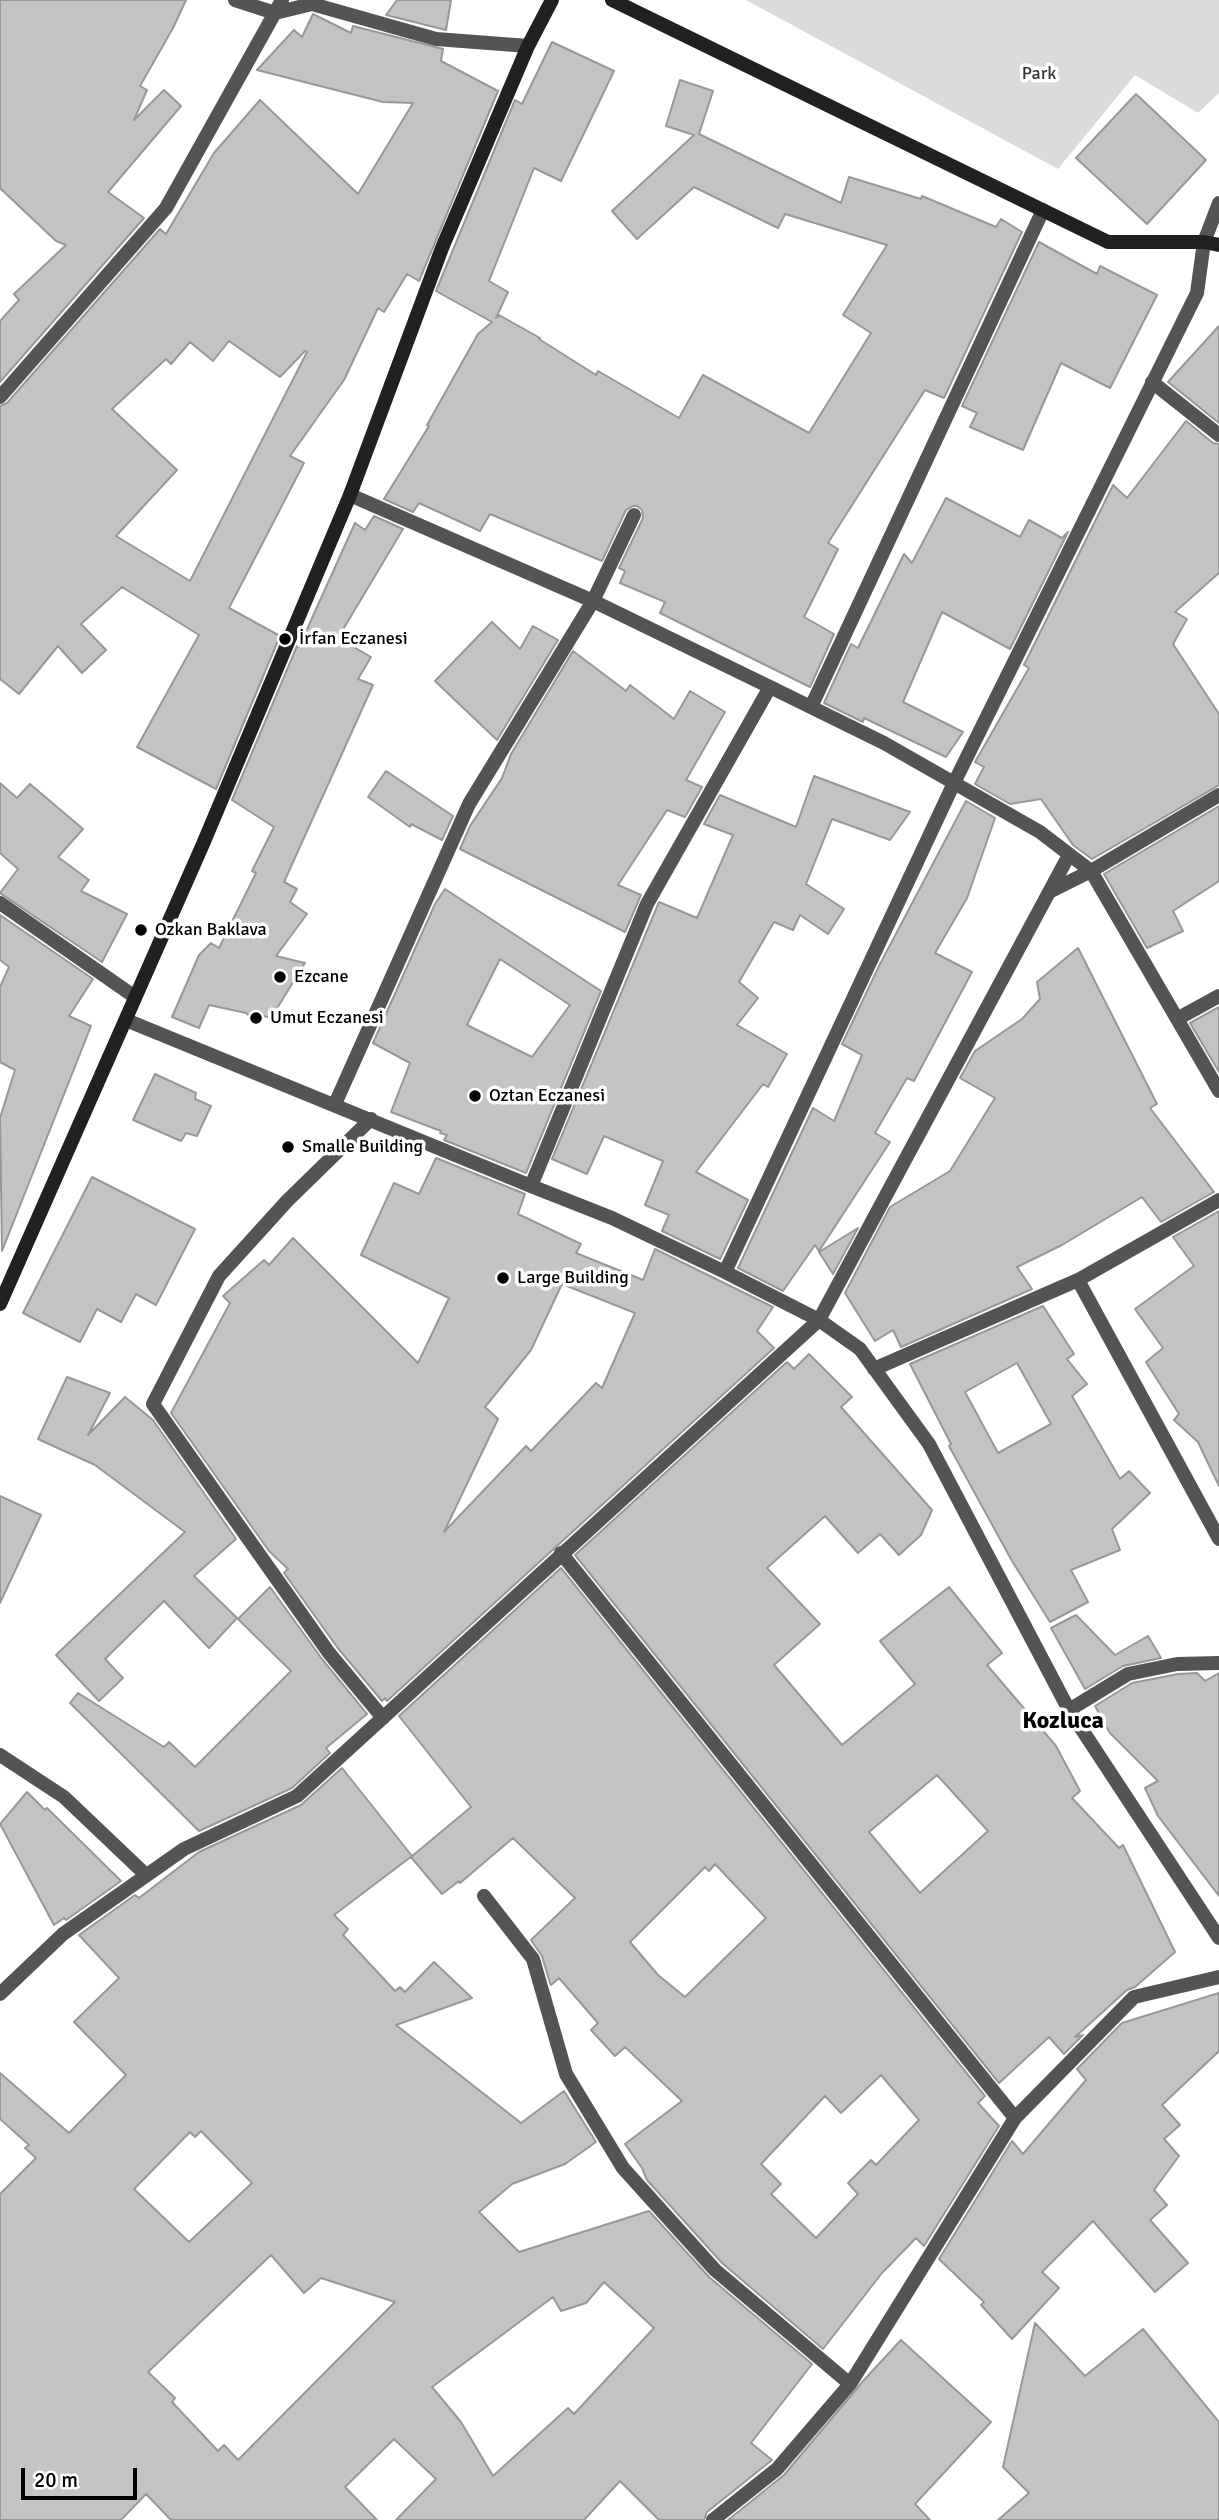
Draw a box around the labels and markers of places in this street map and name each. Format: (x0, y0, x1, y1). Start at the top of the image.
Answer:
place label: İrfan Eczanesi (299, 628, 408, 650)
marker: İrfan Eczanesi (277, 631, 293, 647)
place label: Ozkan Baklava (155, 919, 267, 941)
marker: Ozkan Baklava (133, 922, 149, 938)
place label: Ezcane (294, 966, 348, 988)
marker: Ezcane (272, 969, 288, 985)
place label: Umut Eczanesi (270, 1007, 384, 1029)
marker: Umut Eczanesi (248, 1010, 264, 1026)
place label: Oztan Eczanesi (489, 1085, 605, 1107)
marker: Oztan Eczanesi (467, 1088, 483, 1104)
place label: Smalle Building (302, 1136, 423, 1158)
marker: Smalle Building (280, 1139, 296, 1155)
place label: Large Building (517, 1267, 629, 1289)
marker: Large Building (495, 1270, 511, 1286)

